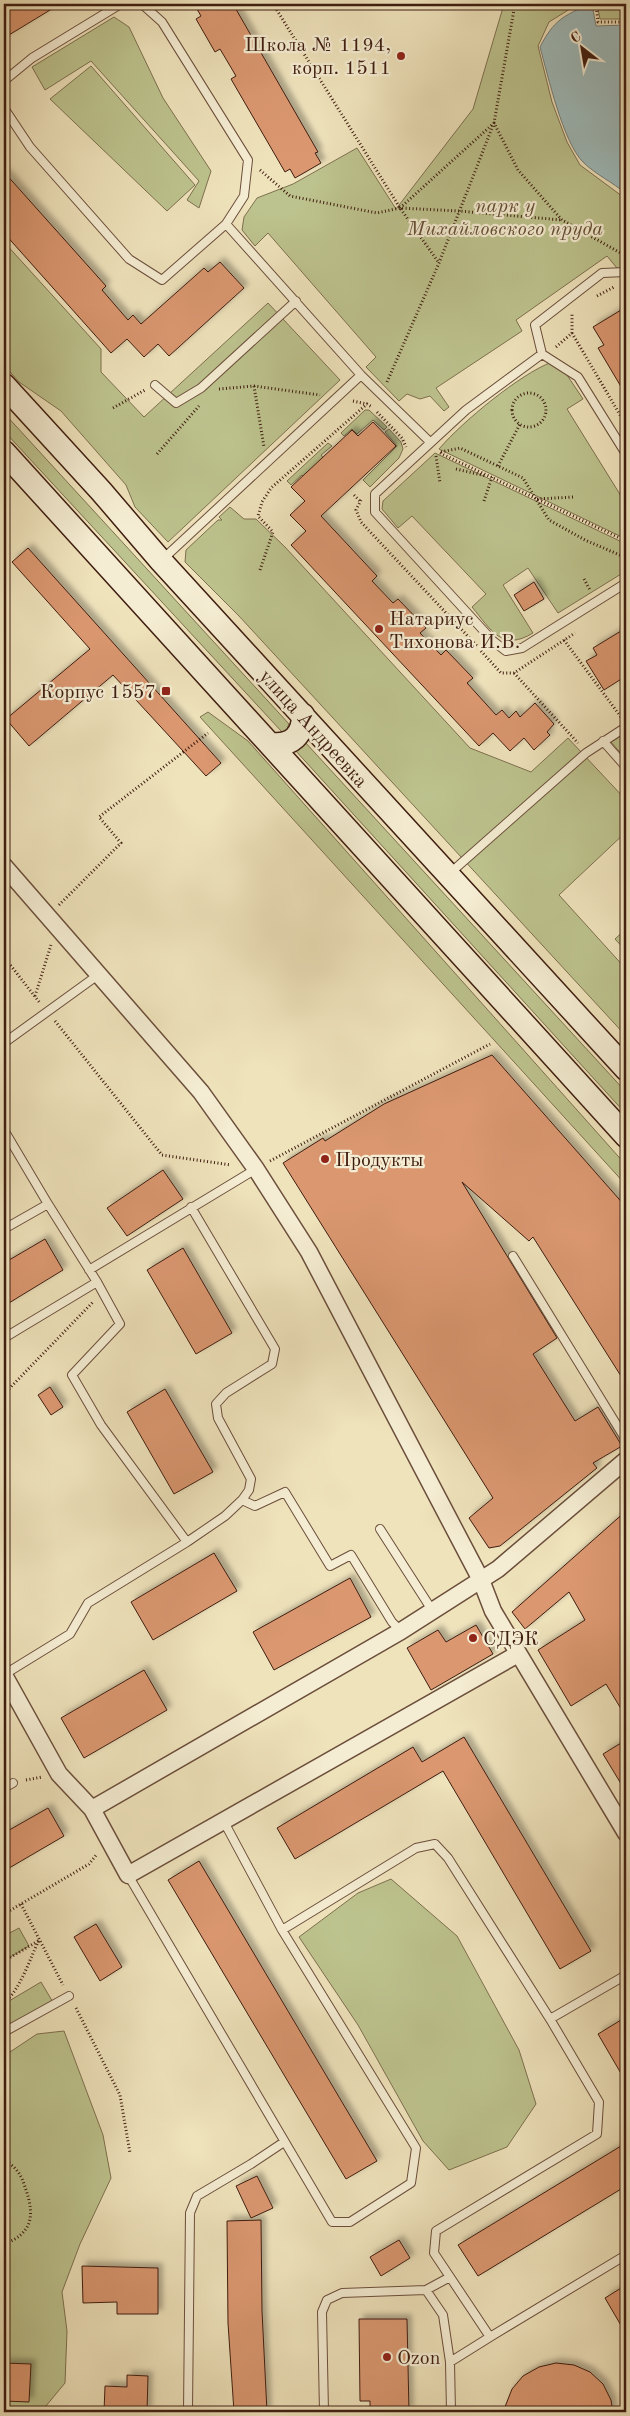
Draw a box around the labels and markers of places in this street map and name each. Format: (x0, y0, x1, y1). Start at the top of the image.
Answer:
place label: Школа № 1194, корп. 1511 (244, 36, 391, 79)
marker: Школа № 1194, корп. 1511 (395, 50, 407, 62)
place label: Натариус Тихонова И.В. (389, 610, 520, 653)
marker: Натариус Тихонова И.В. (373, 623, 385, 635)
place label: Корпус 1557 (40, 683, 156, 703)
marker: Корпус 1557 (160, 685, 172, 697)
place label: Продукты (335, 1151, 424, 1171)
marker: Продукты (319, 1153, 331, 1165)
place label: СДЭК (483, 1630, 539, 1650)
marker: СДЭК (467, 1632, 479, 1644)
place label: Ozon (397, 2349, 441, 2369)
marker: Ozon (381, 2351, 393, 2363)

